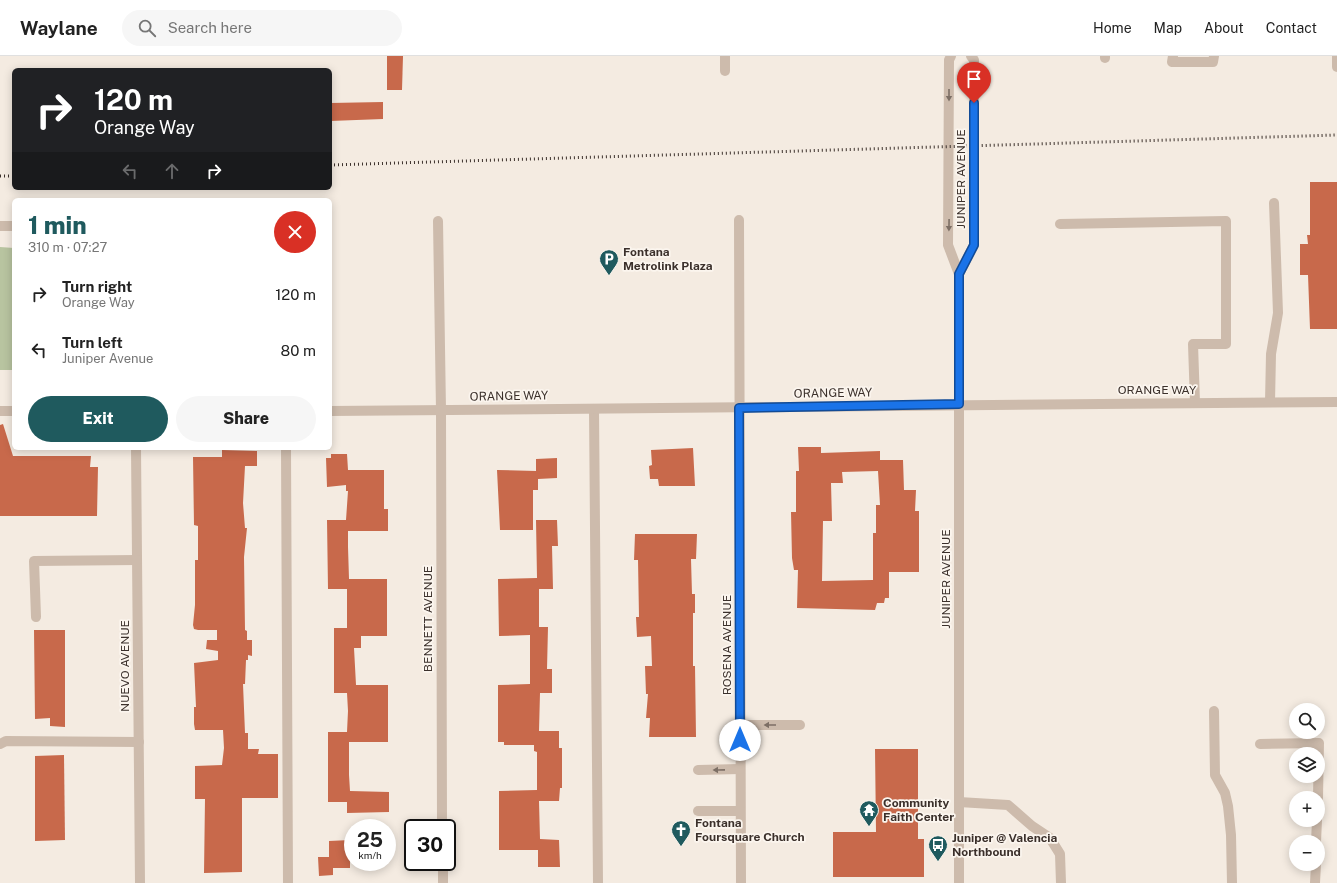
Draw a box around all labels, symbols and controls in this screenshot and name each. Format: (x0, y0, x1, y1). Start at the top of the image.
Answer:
search box (122, 10, 402, 46)
text: Waylane (20, 17, 98, 39)
icon: search (136, 17, 158, 39)
text: Search here (168, 19, 252, 36)
text: Home (1093, 20, 1132, 36)
text: Map (1154, 20, 1182, 36)
text: About (1204, 20, 1244, 36)
text: Contact (1266, 20, 1317, 36)
pin (957, 62, 991, 103)
icon: arrive (963, 68, 985, 90)
text: 120 m (94, 83, 173, 116)
icon: right (28, 84, 80, 136)
one-way arrow (946, 89, 952, 102)
text: Orange Way (94, 117, 195, 138)
street label: JUNIPER AVENUE (954, 129, 968, 229)
icon: left (119, 160, 141, 182)
icon: ahead (161, 160, 183, 182)
icon: right (203, 160, 225, 182)
text: 1 min (28, 211, 87, 239)
button: close (274, 211, 316, 253)
one-way arrow (946, 219, 952, 232)
text: 310 m · 07:27 (28, 240, 107, 255)
place label: Fontana Metrolink Plaza (623, 245, 713, 273)
parking icon: Fontana Metrolink Plaza (598, 248, 620, 276)
text: Turn right (62, 278, 132, 295)
icon: right (28, 283, 50, 305)
text: 120 m (275, 286, 316, 303)
text: Orange Way (62, 295, 135, 310)
text: Turn left (62, 334, 123, 351)
icon: left (28, 339, 50, 361)
text: 80 m (281, 342, 316, 359)
text: Juniper Avenue (62, 351, 153, 366)
street label: ORANGE WAY (1118, 383, 1197, 397)
street label: ORANGE WAY (794, 385, 873, 401)
street label: ORANGE WAY (470, 388, 549, 404)
button: Exit (28, 396, 168, 442)
button: Share (176, 396, 316, 442)
street label: JUNIPER AVENUE (939, 529, 953, 629)
street label: BENNETT AVENUE (421, 566, 435, 672)
street label: ROSENA AVENUE (720, 595, 734, 695)
street label: NUEVO AVENUE (118, 620, 132, 712)
map controls (1289, 703, 1325, 871)
button: search (1289, 703, 1325, 739)
position arrow (719, 719, 761, 761)
one-way arrow (763, 722, 776, 728)
button: layers (1289, 747, 1325, 783)
one-way arrow (712, 767, 725, 773)
button: + (1289, 791, 1325, 827)
place label: Community Faith Center (883, 796, 954, 824)
temple icon: Community Faith Center (858, 799, 880, 827)
place label: Fontana Foursquare Church (695, 816, 805, 844)
speed limit sign: 30 (404, 819, 456, 871)
church icon: Fontana Foursquare Church (670, 819, 692, 847)
text: 25 (357, 828, 383, 852)
place label: Juniper @ Valencia Northbound (952, 831, 1058, 859)
bus stop icon: Juniper @ Valencia Northbound (927, 834, 949, 862)
button: − (1289, 835, 1325, 871)
text: km/h (358, 849, 382, 861)

